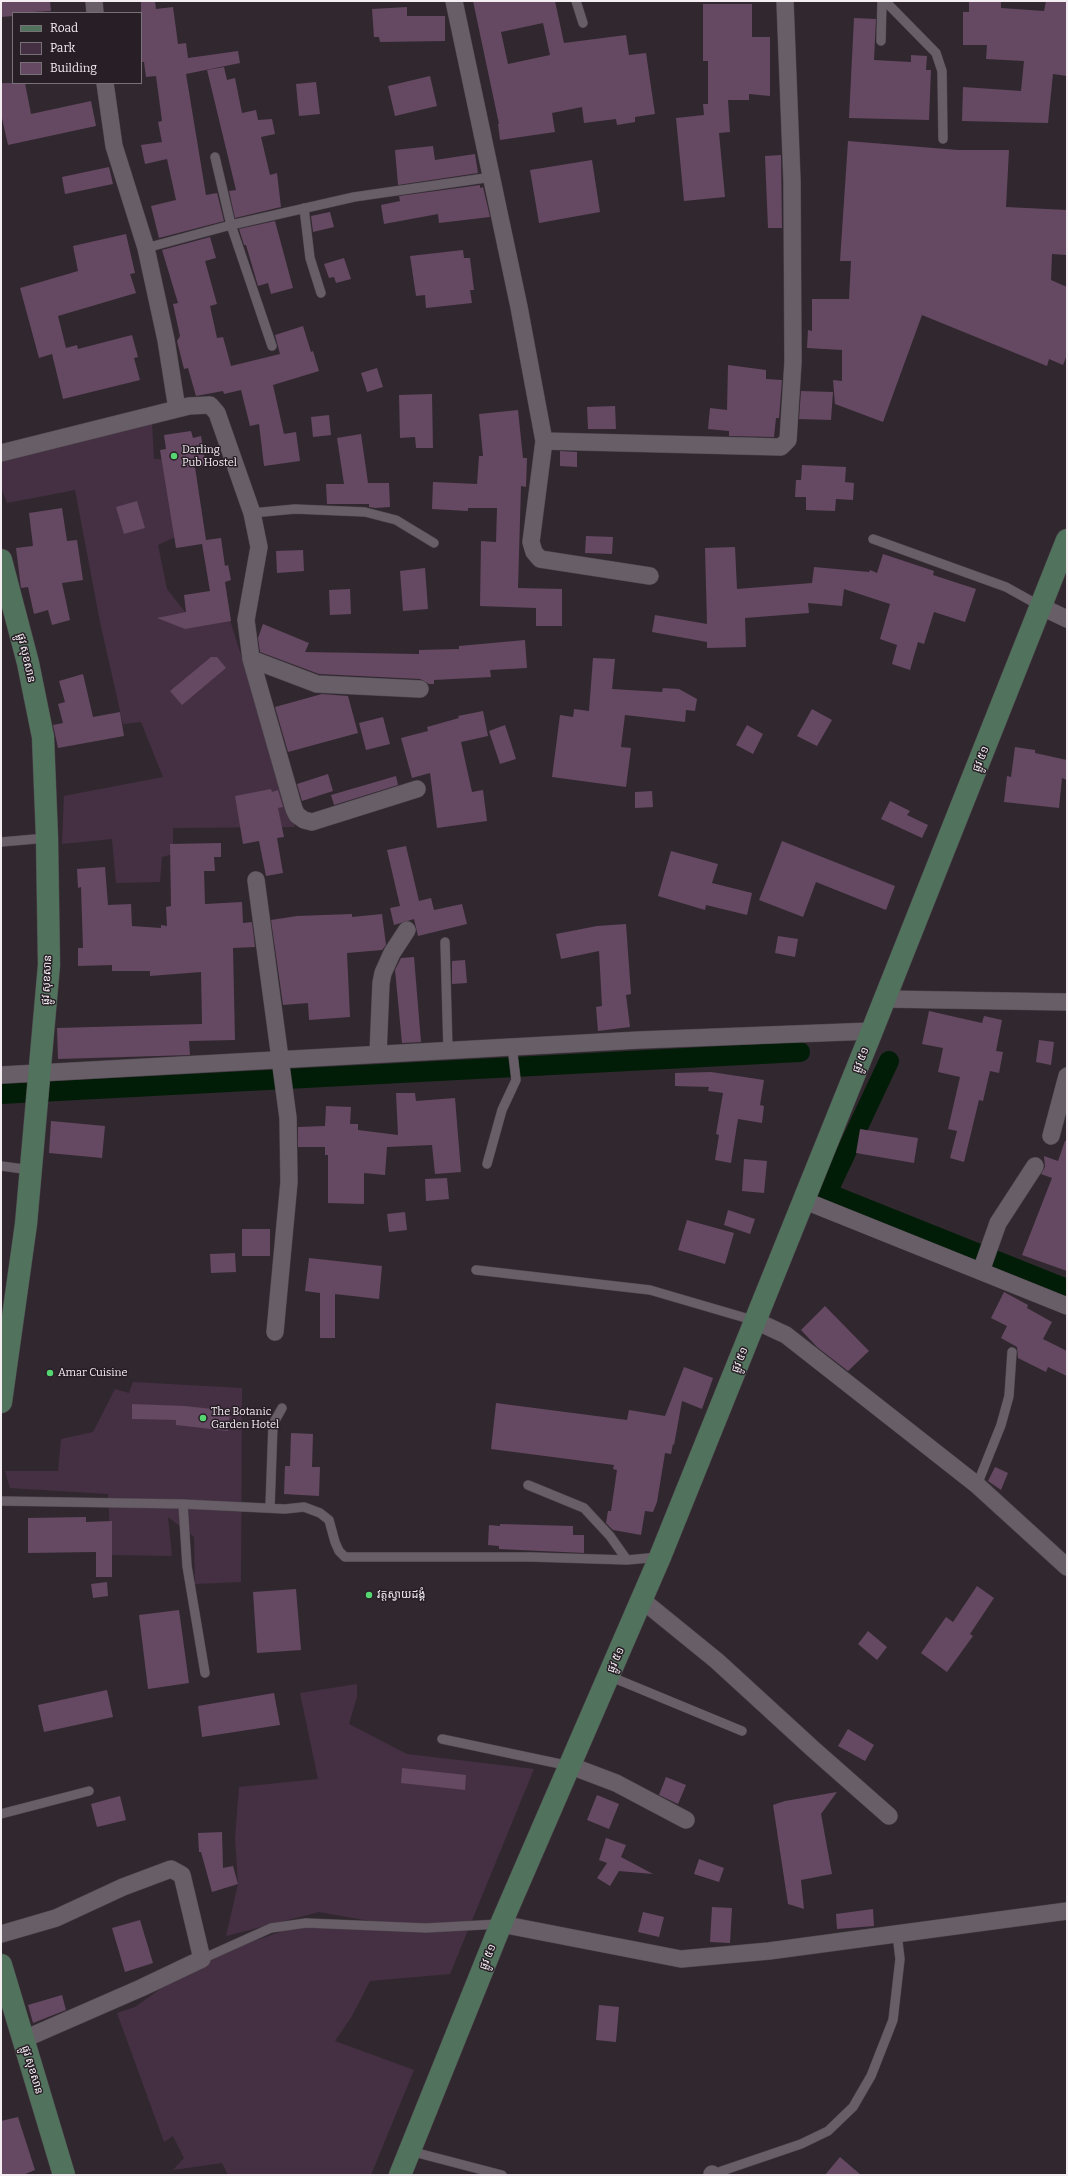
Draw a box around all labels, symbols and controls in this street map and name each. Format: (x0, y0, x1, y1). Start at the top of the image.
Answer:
legend (12, 12, 142, 84)
text: Road (50, 21, 78, 35)
text: Park (50, 41, 75, 55)
text: Building (50, 61, 97, 75)
place label: Darling Pub Hostel (182, 443, 237, 469)
marker: Darling Pub Hostel (169, 451, 179, 461)
street label: ផ្លូវ សុខសាន (14, 632, 38, 684)
street label: ផ្លូវ ៥១ (970, 744, 992, 774)
street label: ផ្លូវ សុខសាន (39, 955, 55, 1005)
street label: ផ្លូវ ៥១ (850, 1045, 872, 1075)
street label: ផ្លូវ ៥១ (729, 1345, 751, 1375)
place label: Amar Cuisine (58, 1366, 128, 1380)
marker: Amar Cuisine (45, 1368, 55, 1378)
place label: The Botanic Garden Hotel (211, 1405, 279, 1431)
marker: The Botanic Garden Hotel (198, 1413, 208, 1423)
place label: វត្តស្វាយដង្គំ (377, 1588, 425, 1602)
marker: វត្តស្វាយដង្គំ (364, 1590, 374, 1600)
street label: ផ្លូវ ៥១ (605, 1645, 627, 1675)
street label: ផ្លូវ ៥១ (477, 1942, 499, 1972)
street label: ផ្លូវ សុខសាន (18, 2044, 46, 2096)

